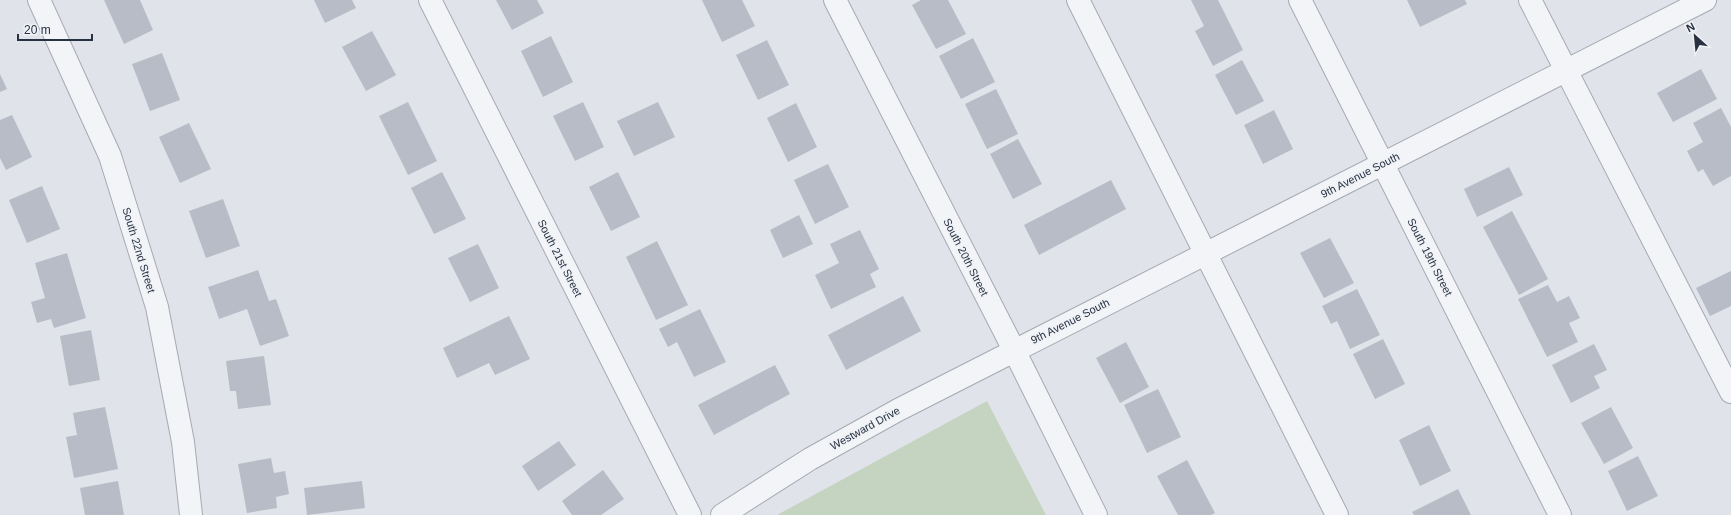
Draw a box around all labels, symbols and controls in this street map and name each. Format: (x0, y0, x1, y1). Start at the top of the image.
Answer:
scale bar (18, 16, 92, 42)
north arrow (1675, 16, 1715, 56)
text: N (1684, 20, 1697, 34)
text: 20 m (24, 23, 51, 37)
street label: 9th Avenue South (1319, 150, 1401, 200)
street label: South 22nd Street (120, 206, 158, 294)
street label: South 20th Street (941, 216, 991, 298)
street label: South 19th Street (1405, 216, 1455, 298)
street label: South 21st Street (535, 217, 585, 299)
street label: 9th Avenue South (1029, 296, 1111, 346)
street label: Westward Drive (828, 404, 902, 452)

